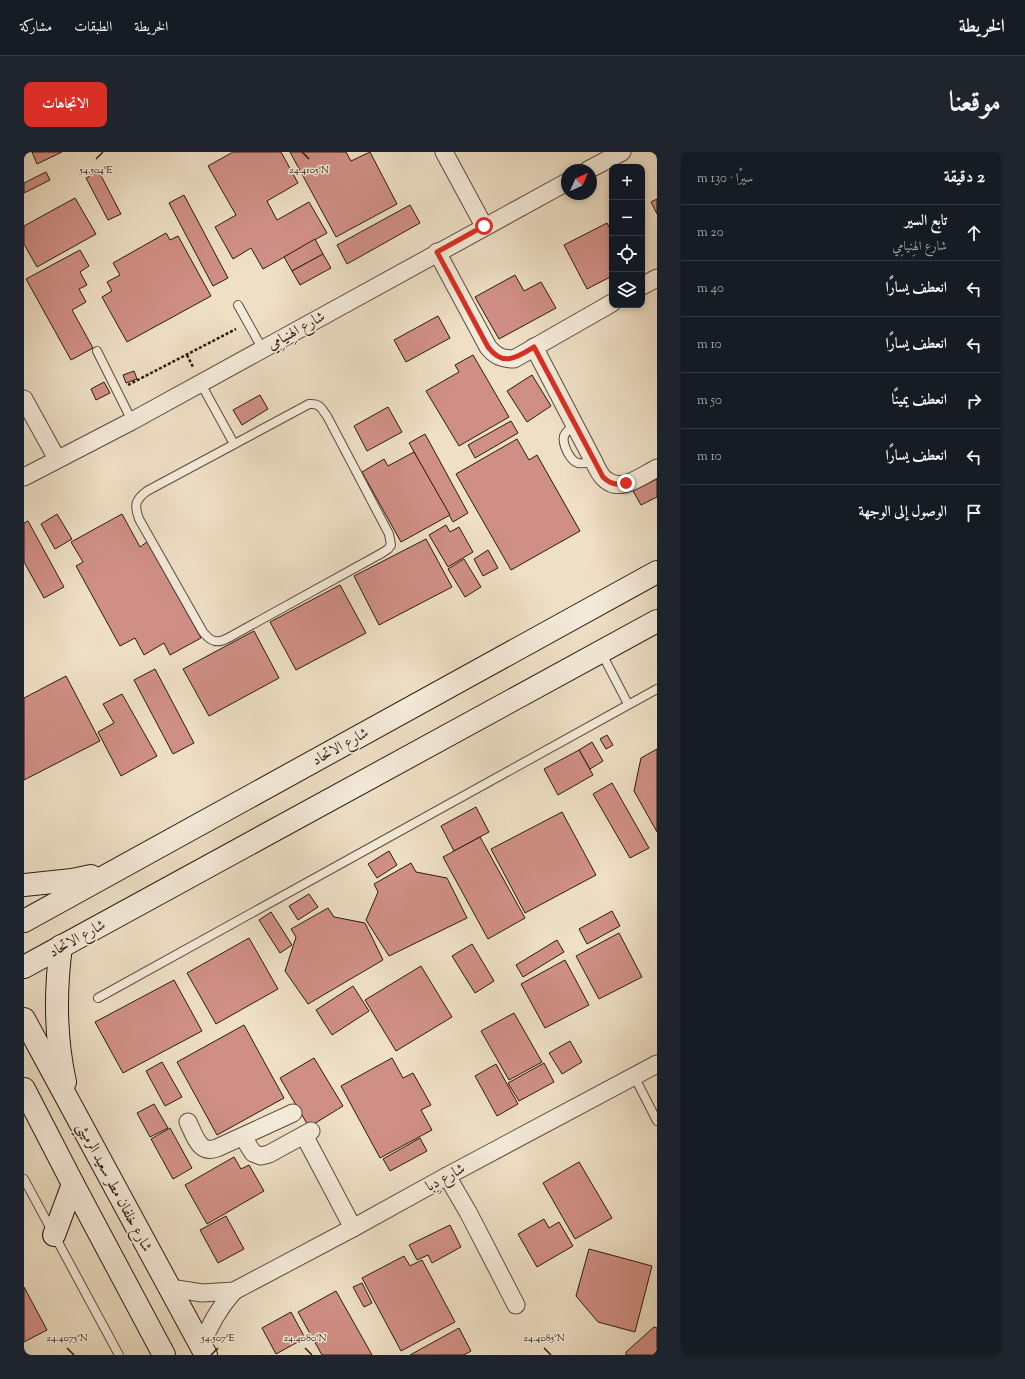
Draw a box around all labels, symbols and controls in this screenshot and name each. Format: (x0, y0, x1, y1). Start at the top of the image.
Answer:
text: الخريطة (959, 14, 1005, 41)
text: مشاركة (20, 18, 52, 38)
text: الطبقات (74, 18, 112, 38)
text: الخريطة (134, 18, 168, 38)
button: الاتجاهات (24, 82, 107, 127)
text: موقعنا (949, 84, 1001, 124)
text: 54.504°E (79, 163, 112, 178)
text: 24.4105°N (289, 163, 329, 178)
north arrow (561, 164, 597, 200)
map controls (609, 164, 645, 308)
button: + (609, 164, 645, 200)
text: 2 دقيقة (944, 166, 985, 190)
text: سيرًا · 130 m (697, 170, 753, 188)
button: − (609, 200, 645, 236)
text: تابع السير (905, 211, 947, 232)
route start (475, 217, 493, 235)
icon: ahead (963, 222, 985, 244)
text: 20 m (697, 224, 724, 242)
button: locate (609, 236, 645, 272)
text: شارع الهِنيامِي (892, 238, 947, 256)
button: layers (609, 272, 645, 308)
text: انعطف يسارًا (886, 278, 947, 299)
icon: left (963, 278, 985, 300)
text: 40 m (697, 280, 724, 298)
street label: شارع الهِنيامِي (264, 307, 330, 357)
text: انعطف يسارًا (886, 334, 947, 355)
icon: left (963, 334, 985, 356)
text: 10 m (697, 336, 722, 354)
text: انعطف يمينًا (892, 390, 947, 411)
icon: right (963, 390, 985, 412)
text: 50 m (697, 392, 722, 410)
text: انعطف يسارًا (886, 446, 947, 467)
icon: left (963, 446, 985, 468)
text: 10 m (697, 448, 722, 466)
route end (617, 474, 635, 492)
text: الوصول إلى الوجهة (858, 502, 947, 523)
icon: arrive (963, 502, 985, 524)
street label: شارع الاتحاد (309, 723, 373, 772)
street label: شارع الاتحاد (46, 915, 110, 964)
street label: شارع خلفان مطر سعيد الرميثي (69, 1119, 157, 1257)
street label: شارع دِبا (422, 1159, 470, 1199)
text: 24.4075°N (46, 1331, 88, 1346)
text: 54.507°E (200, 1331, 235, 1346)
text: 24.4080°N (283, 1331, 327, 1346)
text: 24.4085°N (523, 1331, 565, 1346)

